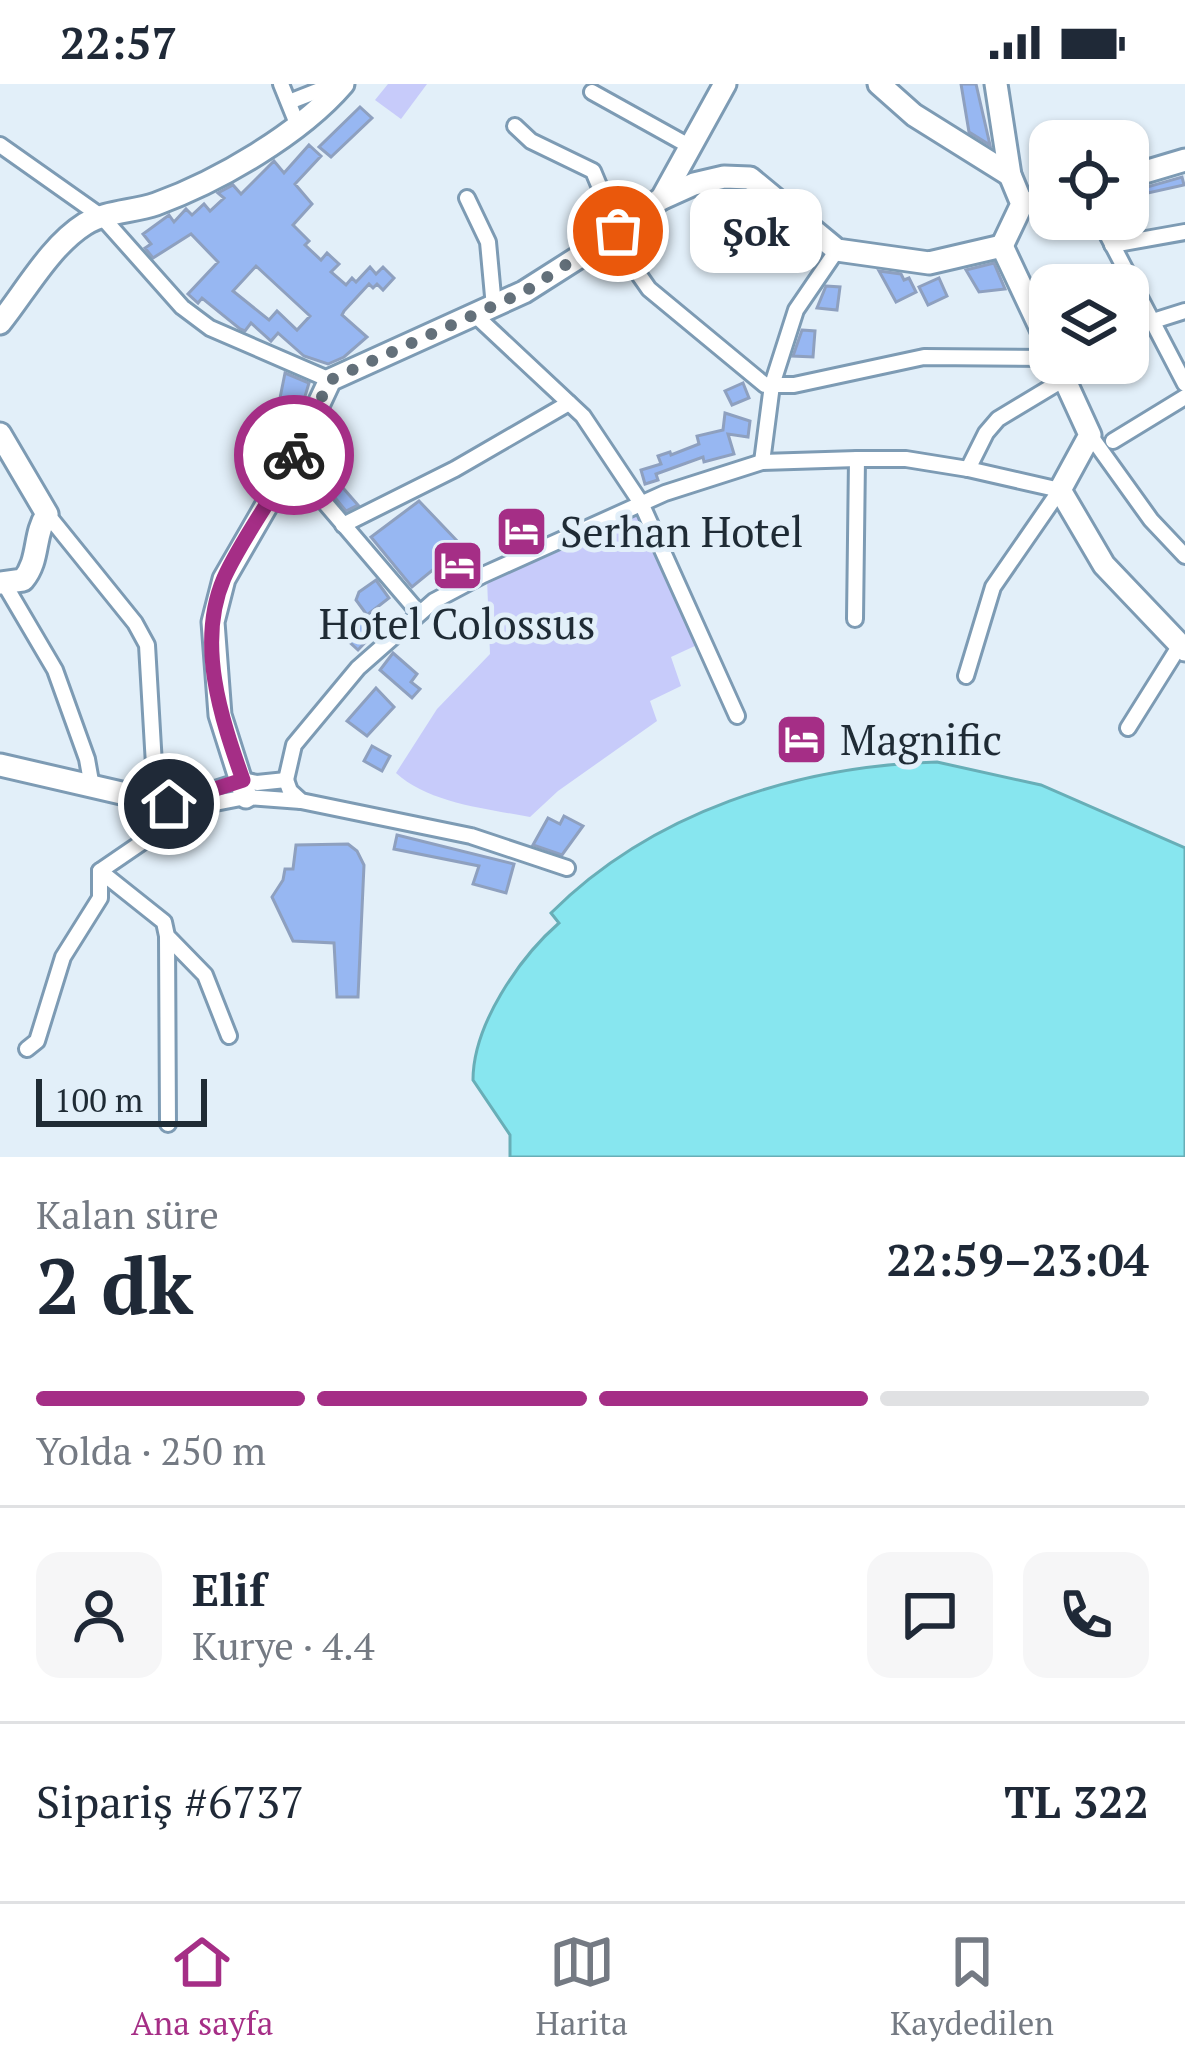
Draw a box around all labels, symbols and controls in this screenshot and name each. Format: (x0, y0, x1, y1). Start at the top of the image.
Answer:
text: 22:57 (60, 12, 177, 72)
map controls (1029, 120, 1149, 384)
button: locate (1029, 120, 1149, 240)
pin (567, 180, 669, 282)
callout: Şok (690, 189, 822, 273)
icon: bag (585, 198, 651, 264)
text: Şok (722, 205, 790, 257)
button: layers (1029, 264, 1149, 384)
courier (234, 395, 354, 515)
icon: bike (261, 422, 327, 488)
place label: Serhan Hotel (560, 503, 803, 559)
hotel icon: Serhan Hotel (493, 504, 549, 560)
hotel icon: Hotel Colossus (429, 537, 485, 593)
place label: Hotel Colossus (319, 595, 595, 651)
place label: Magnific (840, 711, 1002, 767)
hotel icon: Magnific (773, 712, 829, 768)
pin (118, 753, 220, 855)
icon: home (136, 771, 202, 837)
scale bar (36, 1073, 207, 1126)
text: 100 m (54, 1078, 143, 1121)
text: Kalan süre (36, 1188, 219, 1240)
text: 22:59–23:04 (887, 1229, 1149, 1289)
text: 2 dk (36, 1233, 193, 1336)
text: Yolda · 250 m (36, 1424, 266, 1476)
button: person (36, 1552, 162, 1678)
button: chat (867, 1552, 993, 1678)
button: phone (1023, 1552, 1149, 1678)
text: Elif (192, 1559, 266, 1619)
text: Kurye · 4.4 (192, 1619, 375, 1671)
text: Sipariş #6737 (36, 1771, 304, 1831)
text: TL 322 (1004, 1771, 1149, 1831)
tab: Ana sayfa (131, 1929, 273, 2044)
tab: Harita (536, 1929, 628, 2044)
tab: Kaydedilen (890, 1929, 1054, 2044)

